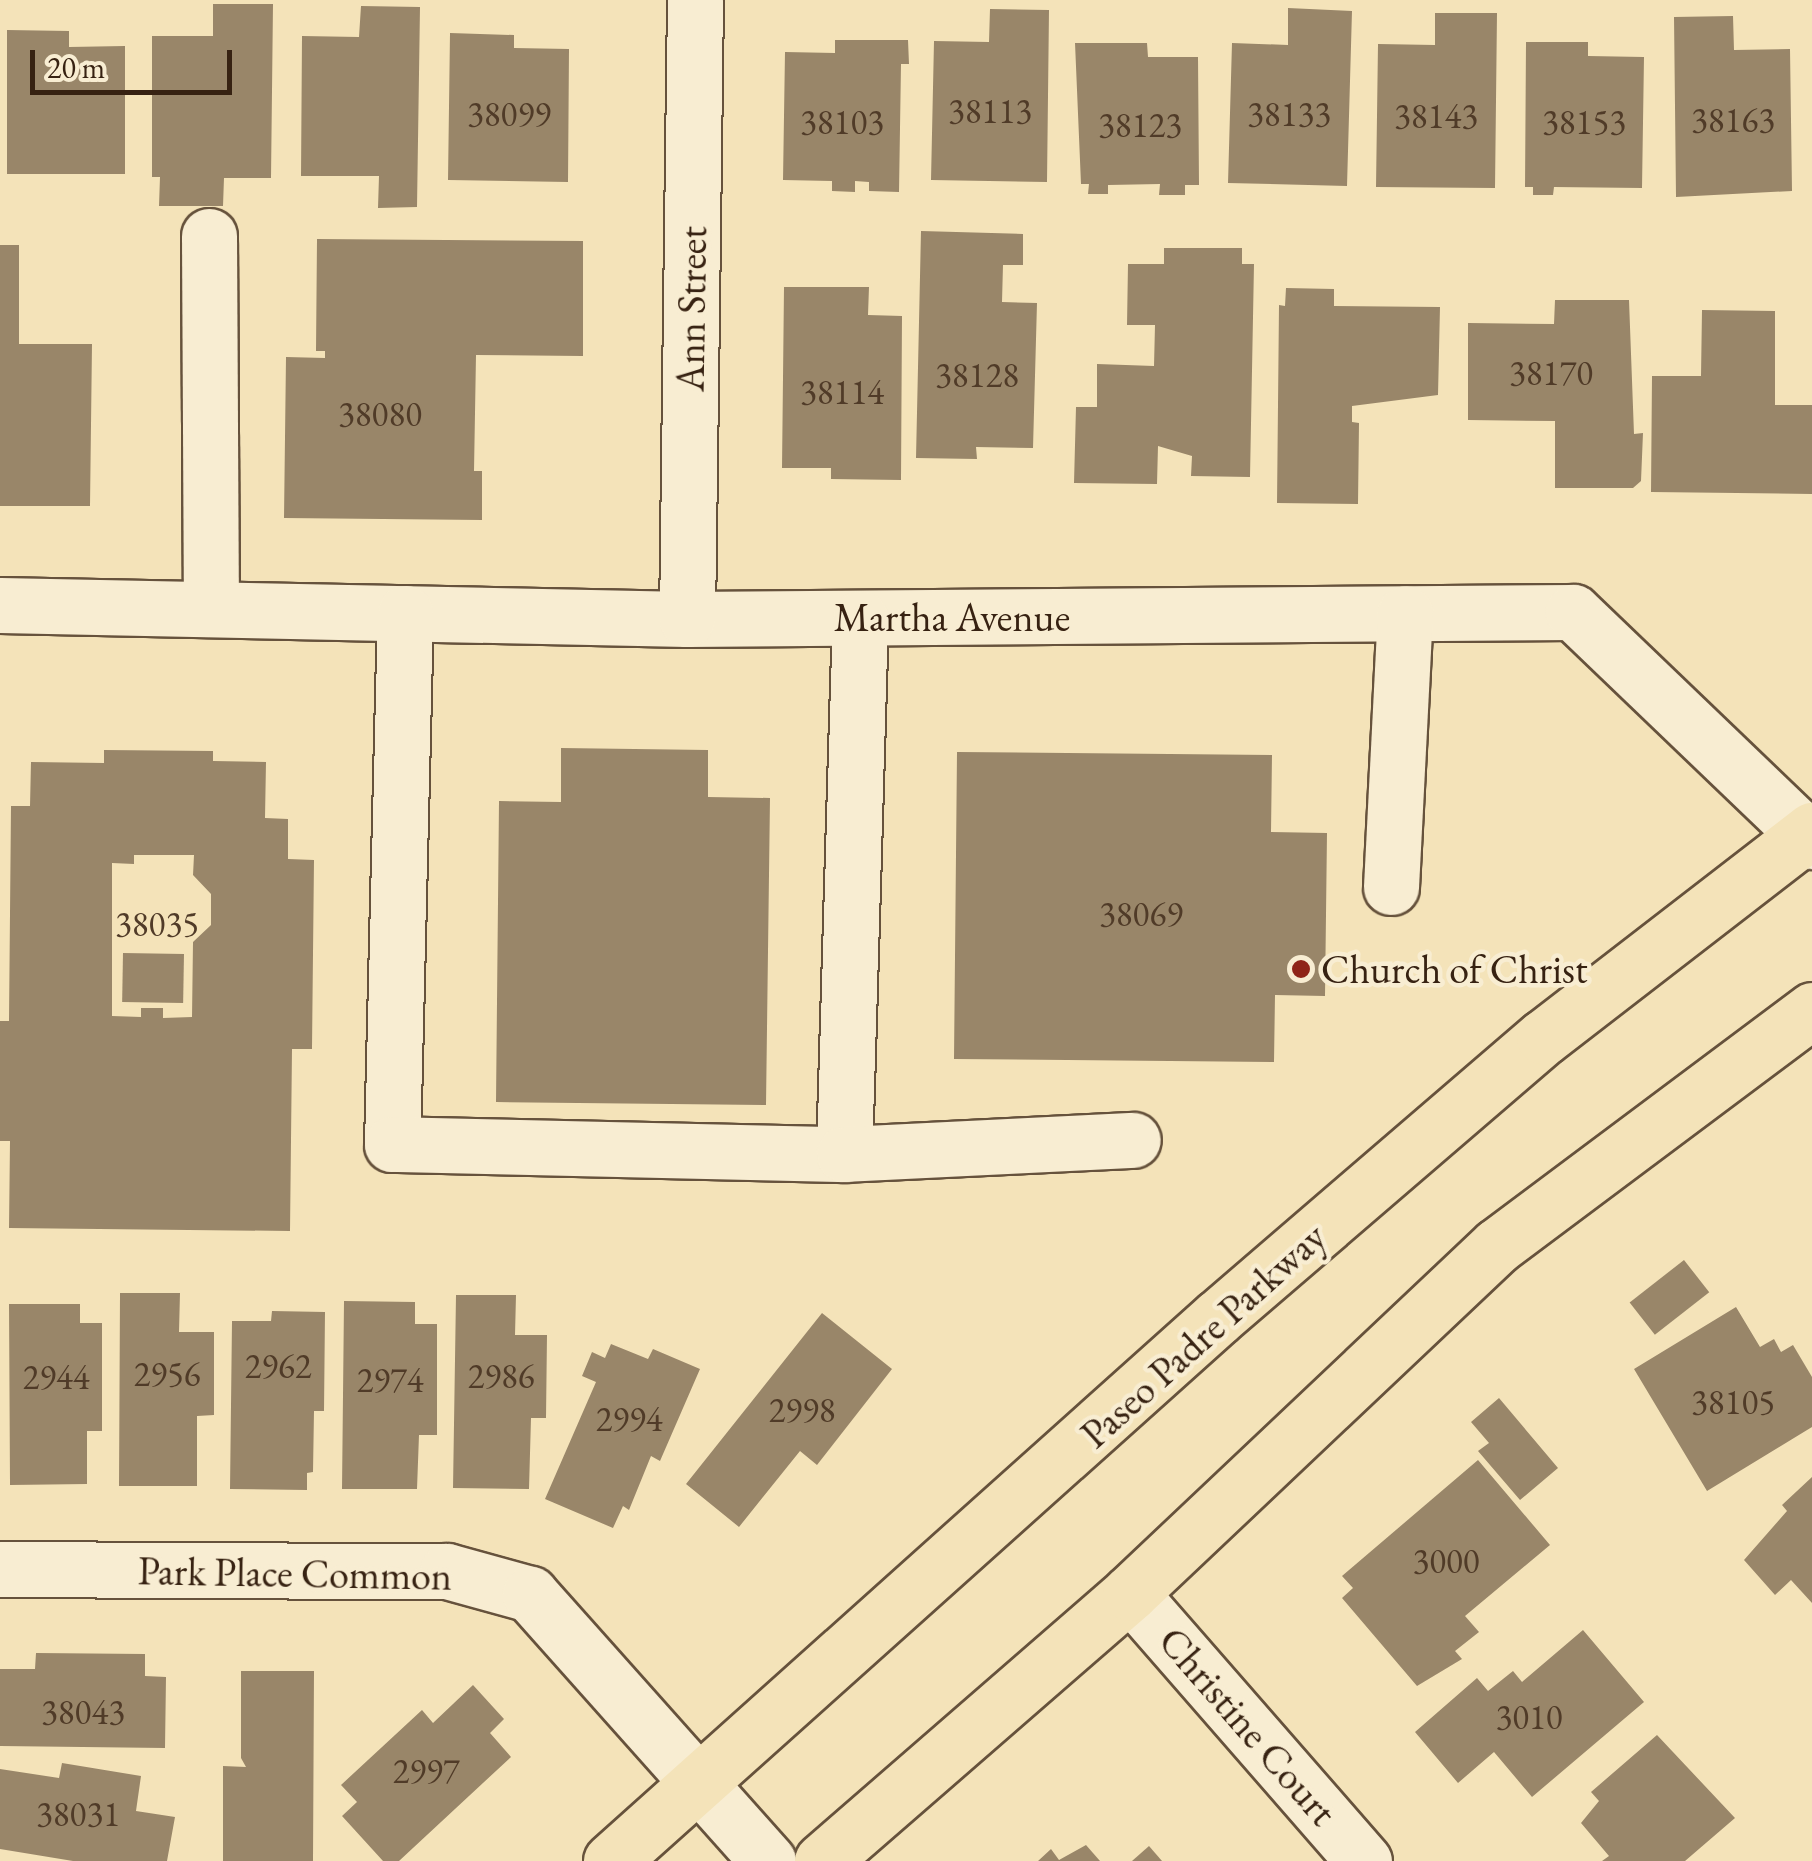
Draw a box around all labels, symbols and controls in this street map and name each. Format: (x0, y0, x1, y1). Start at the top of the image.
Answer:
scale bar (35, 30, 238, 92)
text: 20 m (47, 48, 105, 87)
house number: 38113 (948, 90, 1032, 132)
house number: 38099 (467, 93, 551, 135)
house number: 38133 (1247, 93, 1331, 135)
house number: 38143 (1394, 95, 1478, 137)
house number: 38163 (1691, 99, 1775, 141)
house number: 38103 (800, 101, 884, 143)
house number: 38153 (1542, 101, 1626, 143)
house number: 38123 (1098, 104, 1182, 146)
street label: Ann Street (666, 226, 716, 392)
house number: 38170 (1509, 352, 1593, 394)
house number: 38128 (935, 354, 1019, 396)
house number: 38114 (800, 371, 884, 413)
house number: 38080 (338, 393, 422, 435)
street label: Martha Avenue (834, 593, 1070, 641)
house number: 38069 (1099, 893, 1183, 935)
house number: 38035 (115, 903, 199, 945)
place label: Church of Christ (1321, 945, 1587, 993)
marker: Church of Christ (1290, 958, 1312, 980)
street label: Paseo Padre Parkway (1071, 1212, 1335, 1458)
house number: 2962 (244, 1345, 312, 1387)
house number: 2956 (133, 1353, 201, 1395)
house number: 2986 (467, 1355, 535, 1397)
house number: 2944 (22, 1356, 90, 1398)
house number: 2974 (356, 1359, 424, 1401)
house number: 38105 (1691, 1381, 1775, 1423)
house number: 2998 (768, 1389, 836, 1431)
house number: 2994 (595, 1398, 663, 1440)
house number: 3000 (1412, 1540, 1480, 1582)
street label: Park Place Common (137, 1546, 453, 1600)
street label: Christine Court (1149, 1617, 1347, 1835)
house number: 38043 (41, 1691, 125, 1733)
house number: 3010 (1495, 1696, 1563, 1738)
house number: 2997 (392, 1750, 460, 1792)
house number: 38031 (36, 1793, 120, 1835)

